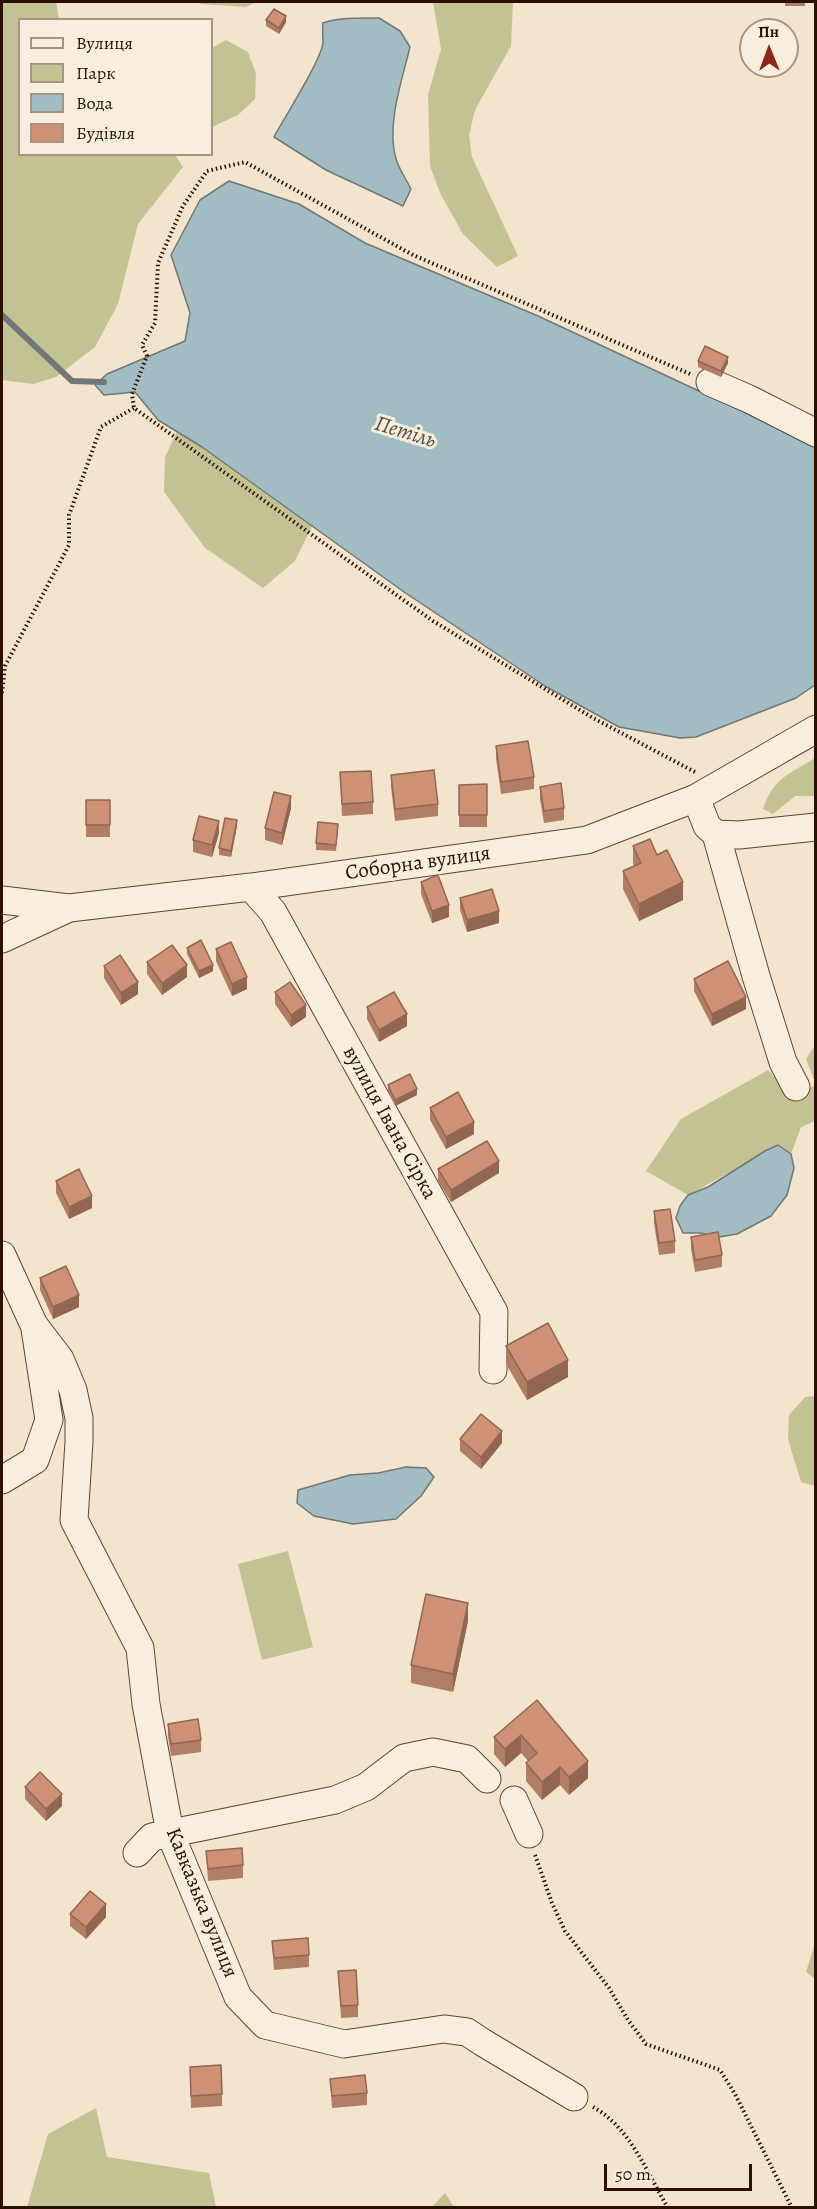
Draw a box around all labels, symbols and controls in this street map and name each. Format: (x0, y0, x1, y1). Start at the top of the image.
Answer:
legend (18, 18, 213, 156)
north arrow (739, 18, 799, 78)
text: Пн (758, 21, 779, 43)
text: Вулиця (76, 31, 133, 55)
text: Парк (76, 61, 116, 85)
text: Вода (76, 91, 113, 115)
text: Будівля (76, 121, 135, 145)
water label: Петіль (371, 411, 439, 455)
street label: Соборна вулиця (344, 841, 492, 887)
street label: вулиця Івана Сірка (336, 1042, 442, 1204)
street label: Кавказька вулиця (159, 1824, 243, 1982)
scale bar (607, 2152, 756, 2190)
text: 50 m (615, 2162, 651, 2186)

